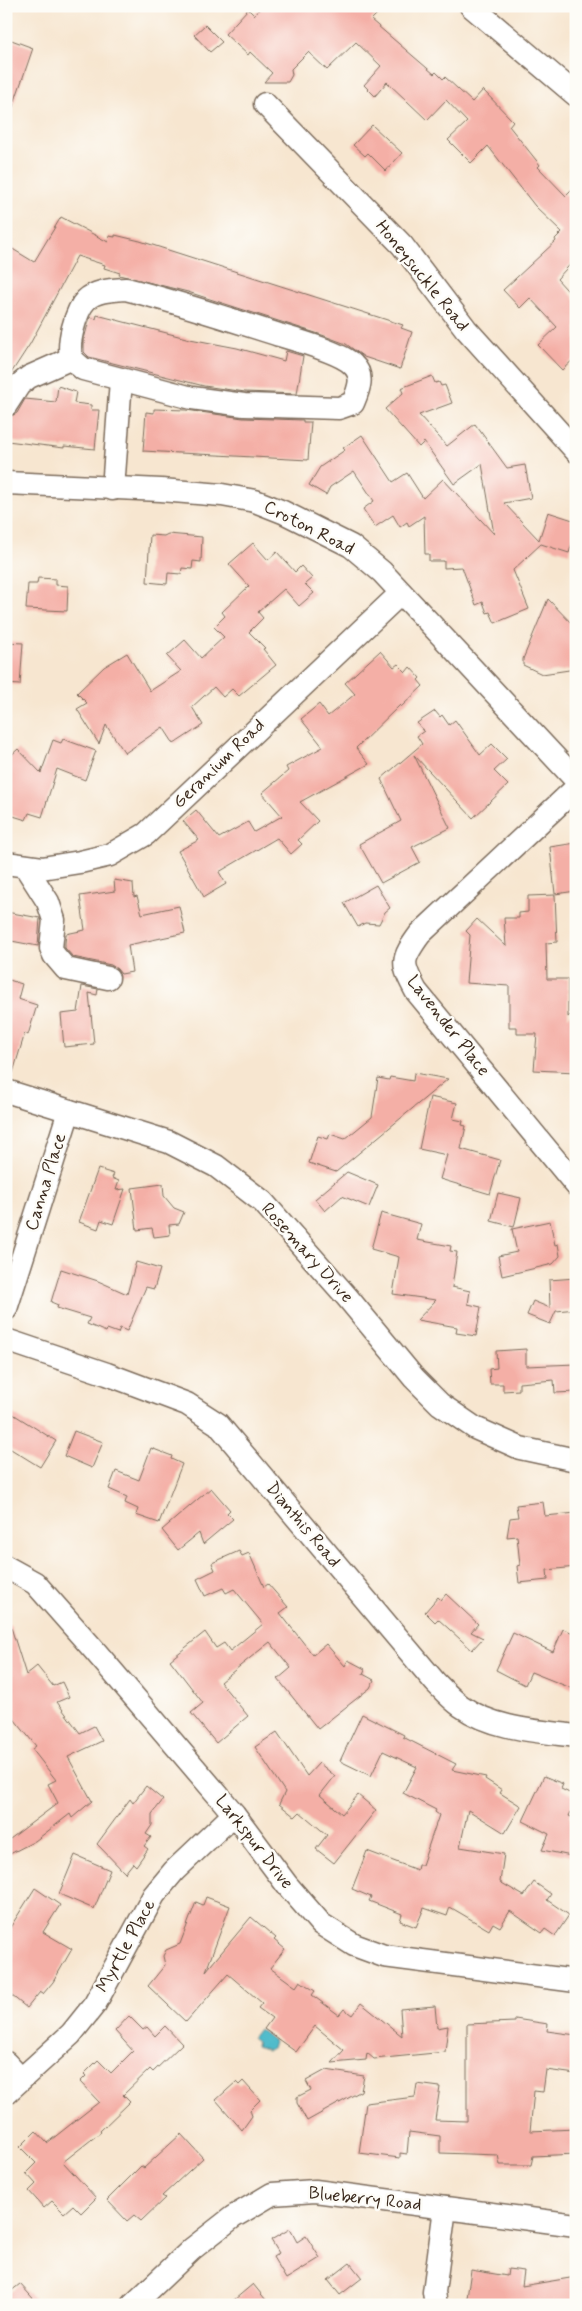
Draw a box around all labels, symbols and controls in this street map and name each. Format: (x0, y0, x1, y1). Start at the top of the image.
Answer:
street label: Honeysuckle Road (370, 215, 474, 337)
street label: Croton Road (260, 495, 358, 561)
street label: Geranium Road (168, 714, 270, 814)
street label: Lavender Place (401, 970, 495, 1082)
street label: Canna Place (20, 1130, 72, 1234)
street label: Rosemary Drive (255, 1198, 359, 1308)
street label: Dianthis Road (260, 1477, 346, 1573)
street label: Larkspur Drive (209, 1790, 299, 1894)
street label: Myrtle Place (91, 1895, 161, 1997)
street label: Blueberry Road (307, 2181, 423, 2217)

